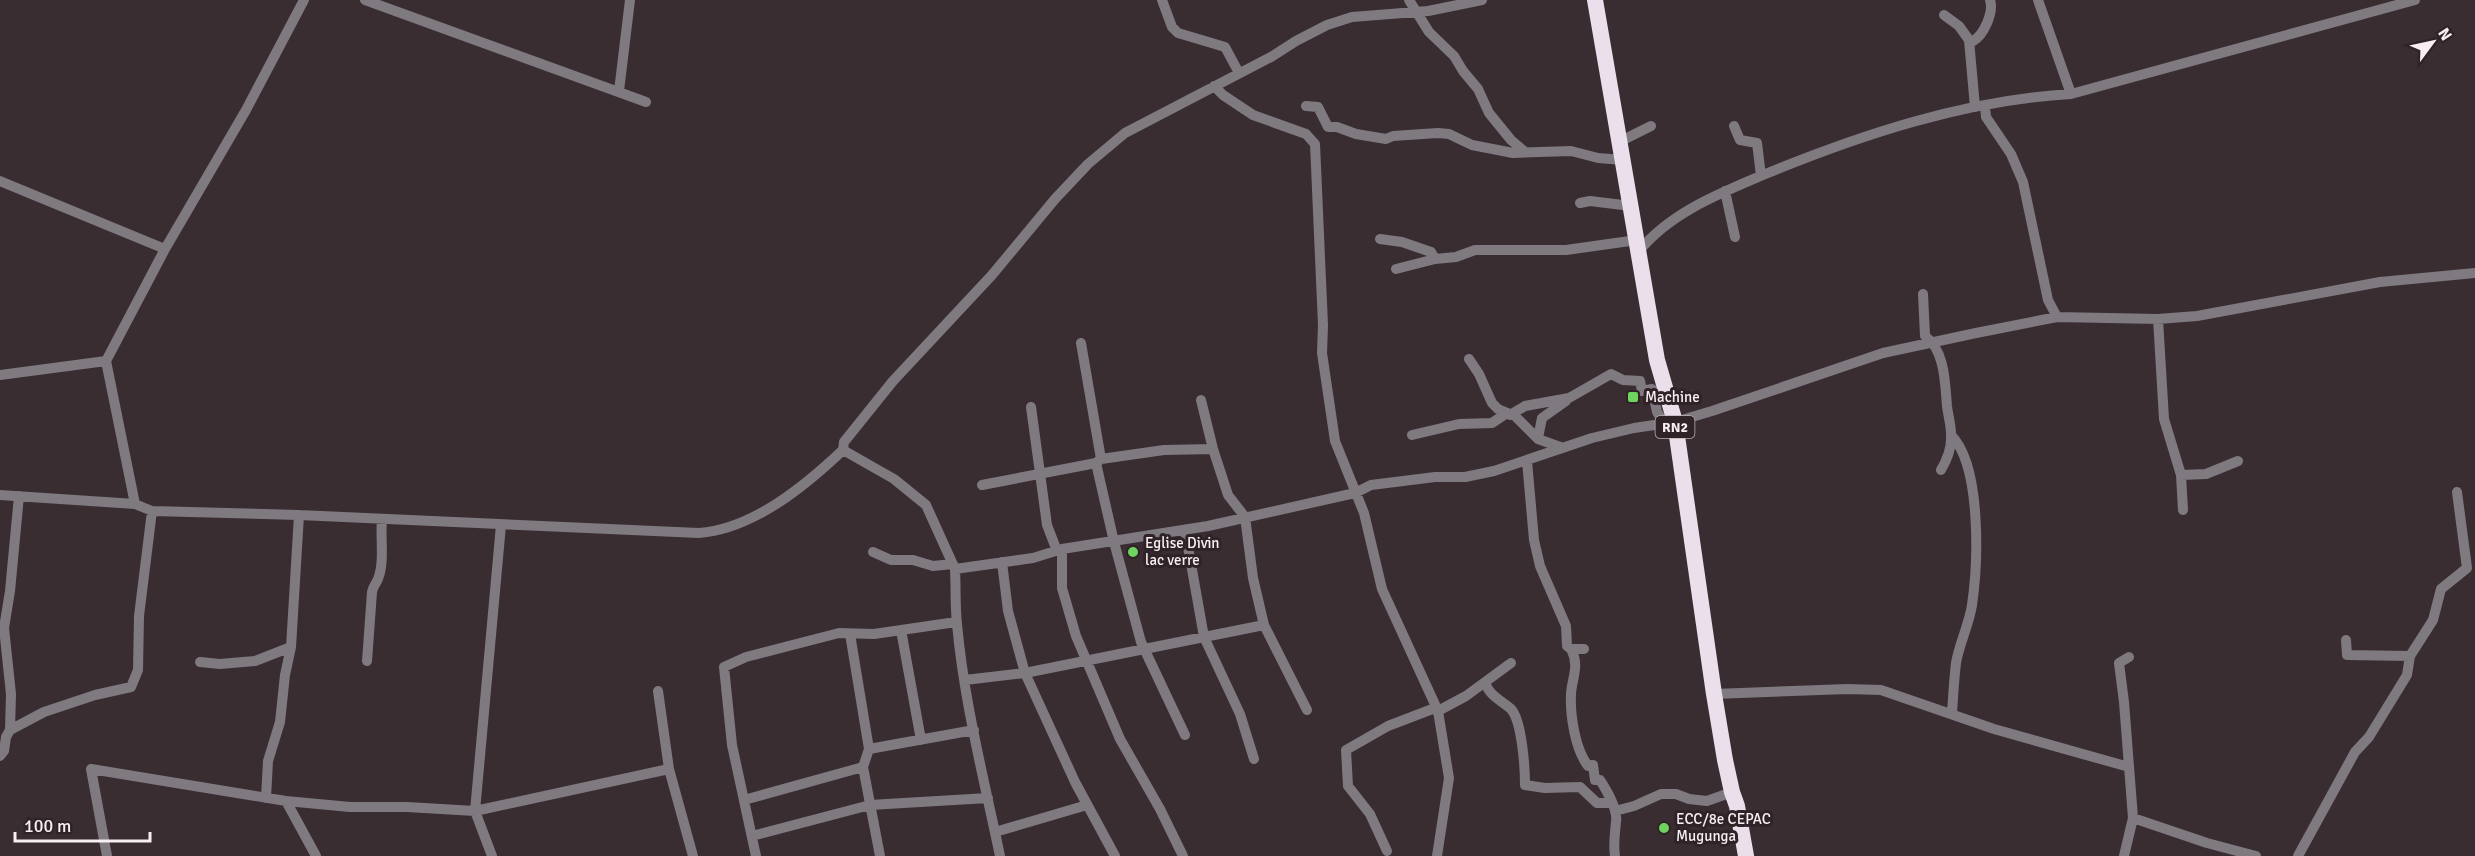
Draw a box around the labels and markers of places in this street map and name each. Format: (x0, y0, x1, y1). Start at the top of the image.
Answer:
place label: Machine (1645, 388, 1700, 406)
marker: Machine (1626, 390, 1640, 404)
place label: Eglise Divin lac verre (1145, 534, 1220, 569)
marker: Eglise Divin lac verre (1126, 545, 1140, 559)
place label: ECC/8e CEPAC Mugunga (1676, 810, 1771, 845)
marker: ECC/8e CEPAC Mugunga (1657, 821, 1671, 835)

